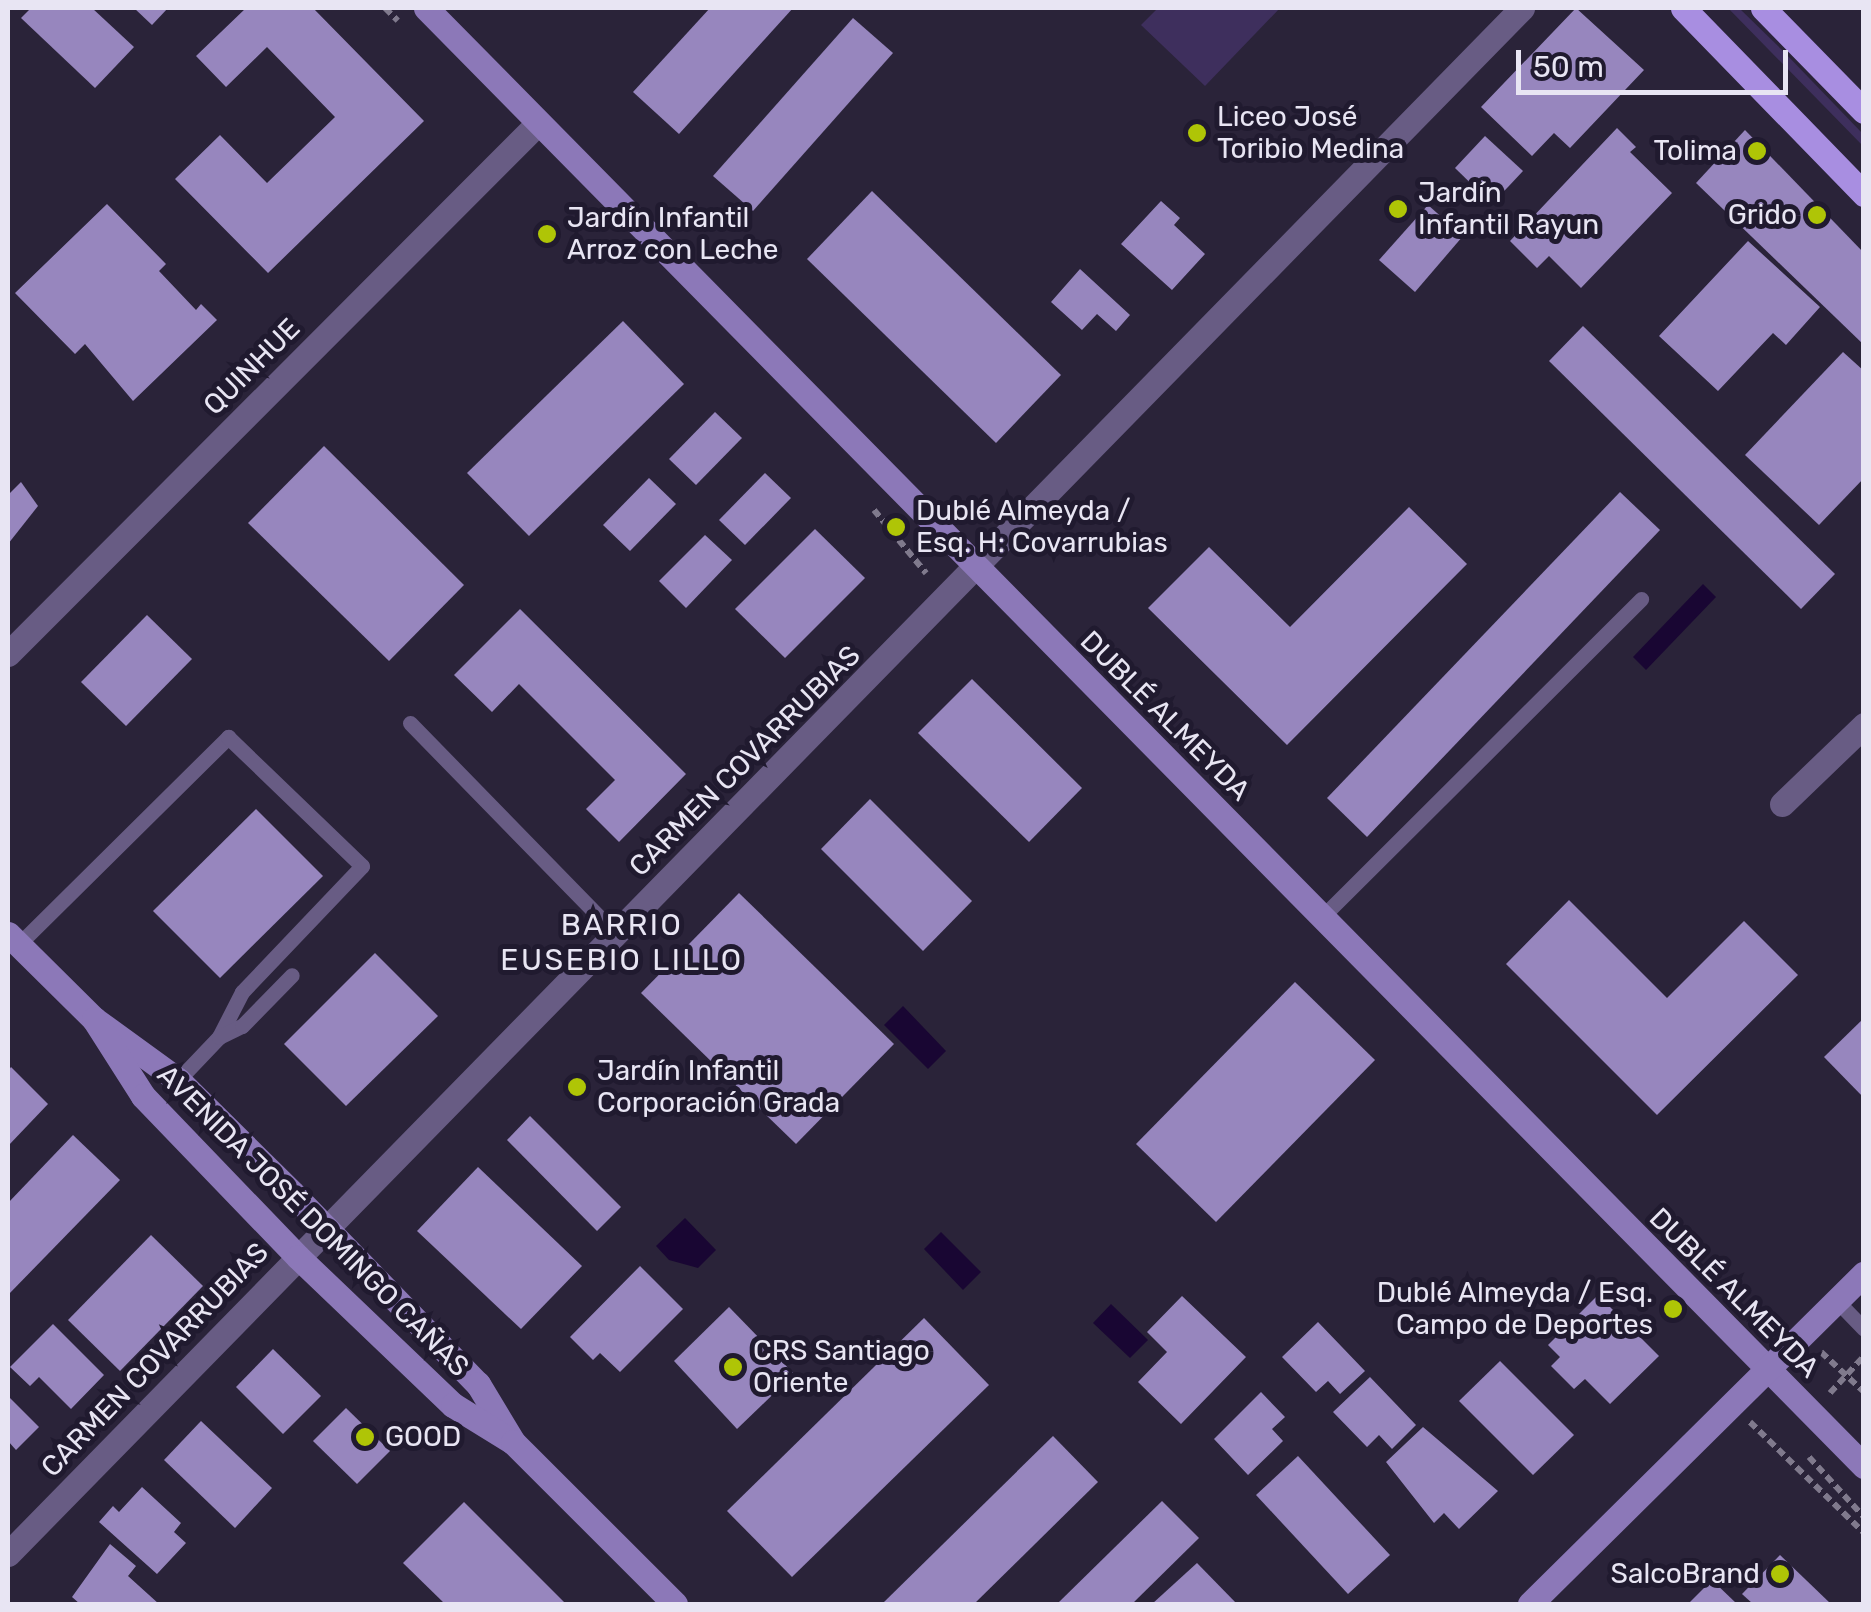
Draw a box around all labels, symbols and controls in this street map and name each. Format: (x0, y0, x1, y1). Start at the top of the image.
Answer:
scale bar (1521, 30, 1794, 92)
text: 50 m (1533, 49, 1604, 85)
place label: Liceo José Toribio Medina (1217, 100, 1404, 166)
marker: Liceo José Toribio Medina (1186, 122, 1208, 144)
place label: Tolima (1653, 134, 1737, 168)
marker: Tolima (1746, 140, 1768, 162)
place label: Jardín Infantil Rayun (1418, 176, 1599, 242)
marker: Jardín Infantil Rayun (1387, 198, 1409, 220)
place label: Grido (1728, 198, 1797, 232)
place label: Jardín Infantil Arroz con Leche (567, 201, 778, 267)
marker: Grido (1806, 204, 1828, 226)
marker: Jardín Infantil Arroz con Leche (536, 223, 558, 245)
street label: QUINHUE (197, 312, 307, 422)
place label: Dublé Almeyda / Esq. H: Covarrubias (916, 494, 1168, 560)
marker: Dublé Almeyda / Esq. H: Covarrubias (885, 516, 907, 538)
street label: DUBLÉ ALMEYDA (1073, 624, 1257, 808)
street label: CARMEN COVARRUBIAS (623, 639, 867, 883)
district label: BARRIO EUSEBIO LILLO (500, 907, 744, 978)
place label: Jardín Infantil Corporación Grada (597, 1054, 840, 1120)
street label: AVENIDA JOSÉ DOMINGO CAÑAS (150, 1058, 476, 1384)
marker: Jardín Infantil Corporación Grada (566, 1076, 588, 1098)
street label: DUBLÉ ALMEYDA (1642, 1201, 1826, 1385)
street label: CARMEN COVARRUBIAS (34, 1236, 276, 1484)
place label: Dublé Almeyda / Esq. Campo de Deportes (1376, 1276, 1653, 1342)
marker: Dublé Almeyda / Esq. Campo de Deportes (1662, 1298, 1684, 1320)
place label: CRS Santiago Oriente (753, 1334, 930, 1400)
marker: CRS Santiago Oriente (722, 1356, 744, 1378)
place label: GOOD (385, 1420, 461, 1454)
marker: GOOD (354, 1426, 376, 1448)
place label: SalcoBrand (1611, 1557, 1760, 1591)
marker: SalcoBrand (1769, 1563, 1791, 1585)

